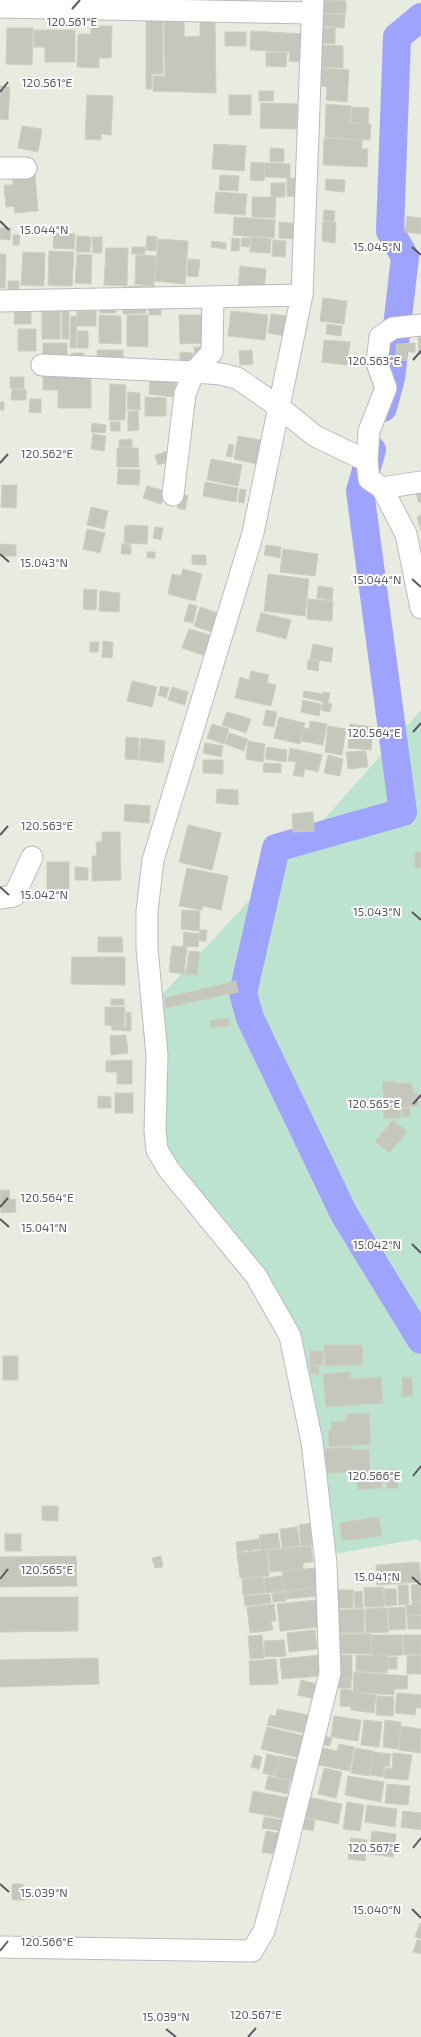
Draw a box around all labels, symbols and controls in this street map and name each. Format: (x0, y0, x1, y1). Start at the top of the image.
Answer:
text: 120.561°E (47, 14, 98, 28)
text: 120.561°E (22, 75, 73, 89)
text: 15.044°N (20, 222, 68, 236)
text: 15.045°N (353, 239, 401, 253)
text: 120.563°E (348, 353, 401, 367)
text: 120.562°E (21, 446, 74, 460)
text: 15.043°N (20, 555, 68, 569)
text: 15.044°N (353, 572, 401, 586)
text: 120.564°E (347, 725, 401, 739)
text: 120.563°E (21, 818, 74, 832)
text: 15.042°N (20, 887, 68, 901)
text: 15.043°N (353, 904, 401, 918)
text: 120.565°E (348, 1096, 400, 1110)
text: 120.564°E (20, 1190, 74, 1204)
text: 15.041°N (21, 1220, 67, 1234)
text: 15.042°N (353, 1237, 401, 1251)
text: 120.566°E (348, 1468, 401, 1482)
text: 120.565°E (21, 1562, 73, 1576)
text: 15.041°N (354, 1569, 400, 1583)
text: 120.567°E (348, 1840, 400, 1854)
text: 15.039°N (20, 1885, 68, 1899)
text: 15.040°N (353, 1902, 401, 1916)
text: 120.566°E (21, 1934, 74, 1948)
text: 120.567°E (230, 2007, 282, 2021)
text: 15.039°N (142, 2009, 190, 2023)

